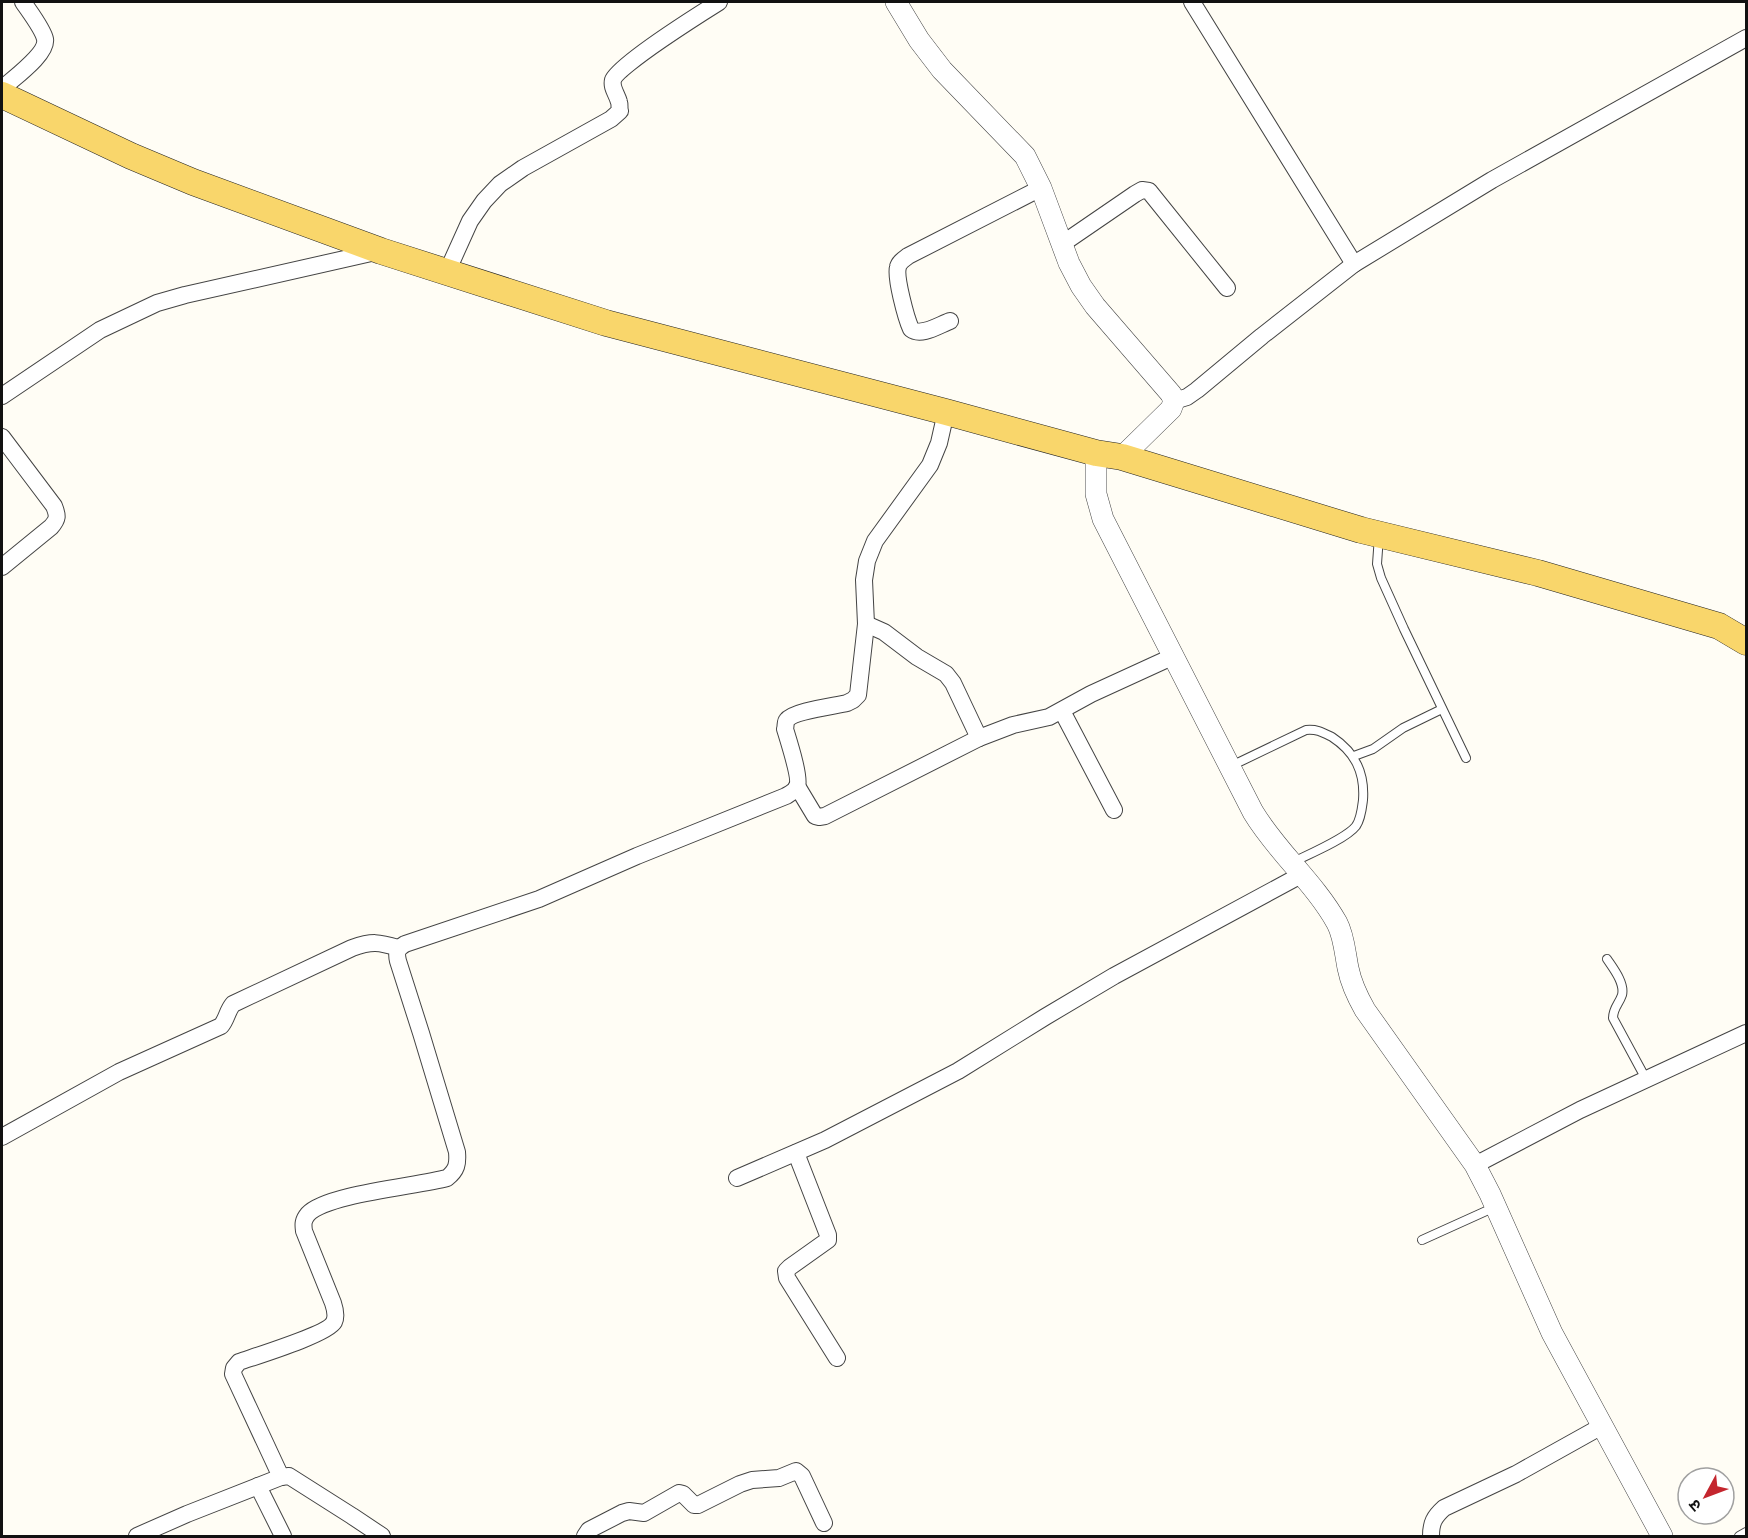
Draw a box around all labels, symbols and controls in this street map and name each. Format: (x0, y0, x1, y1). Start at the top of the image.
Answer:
north arrow (1676, 1466, 1736, 1526)
text: उ (1683, 1495, 1706, 1517)

